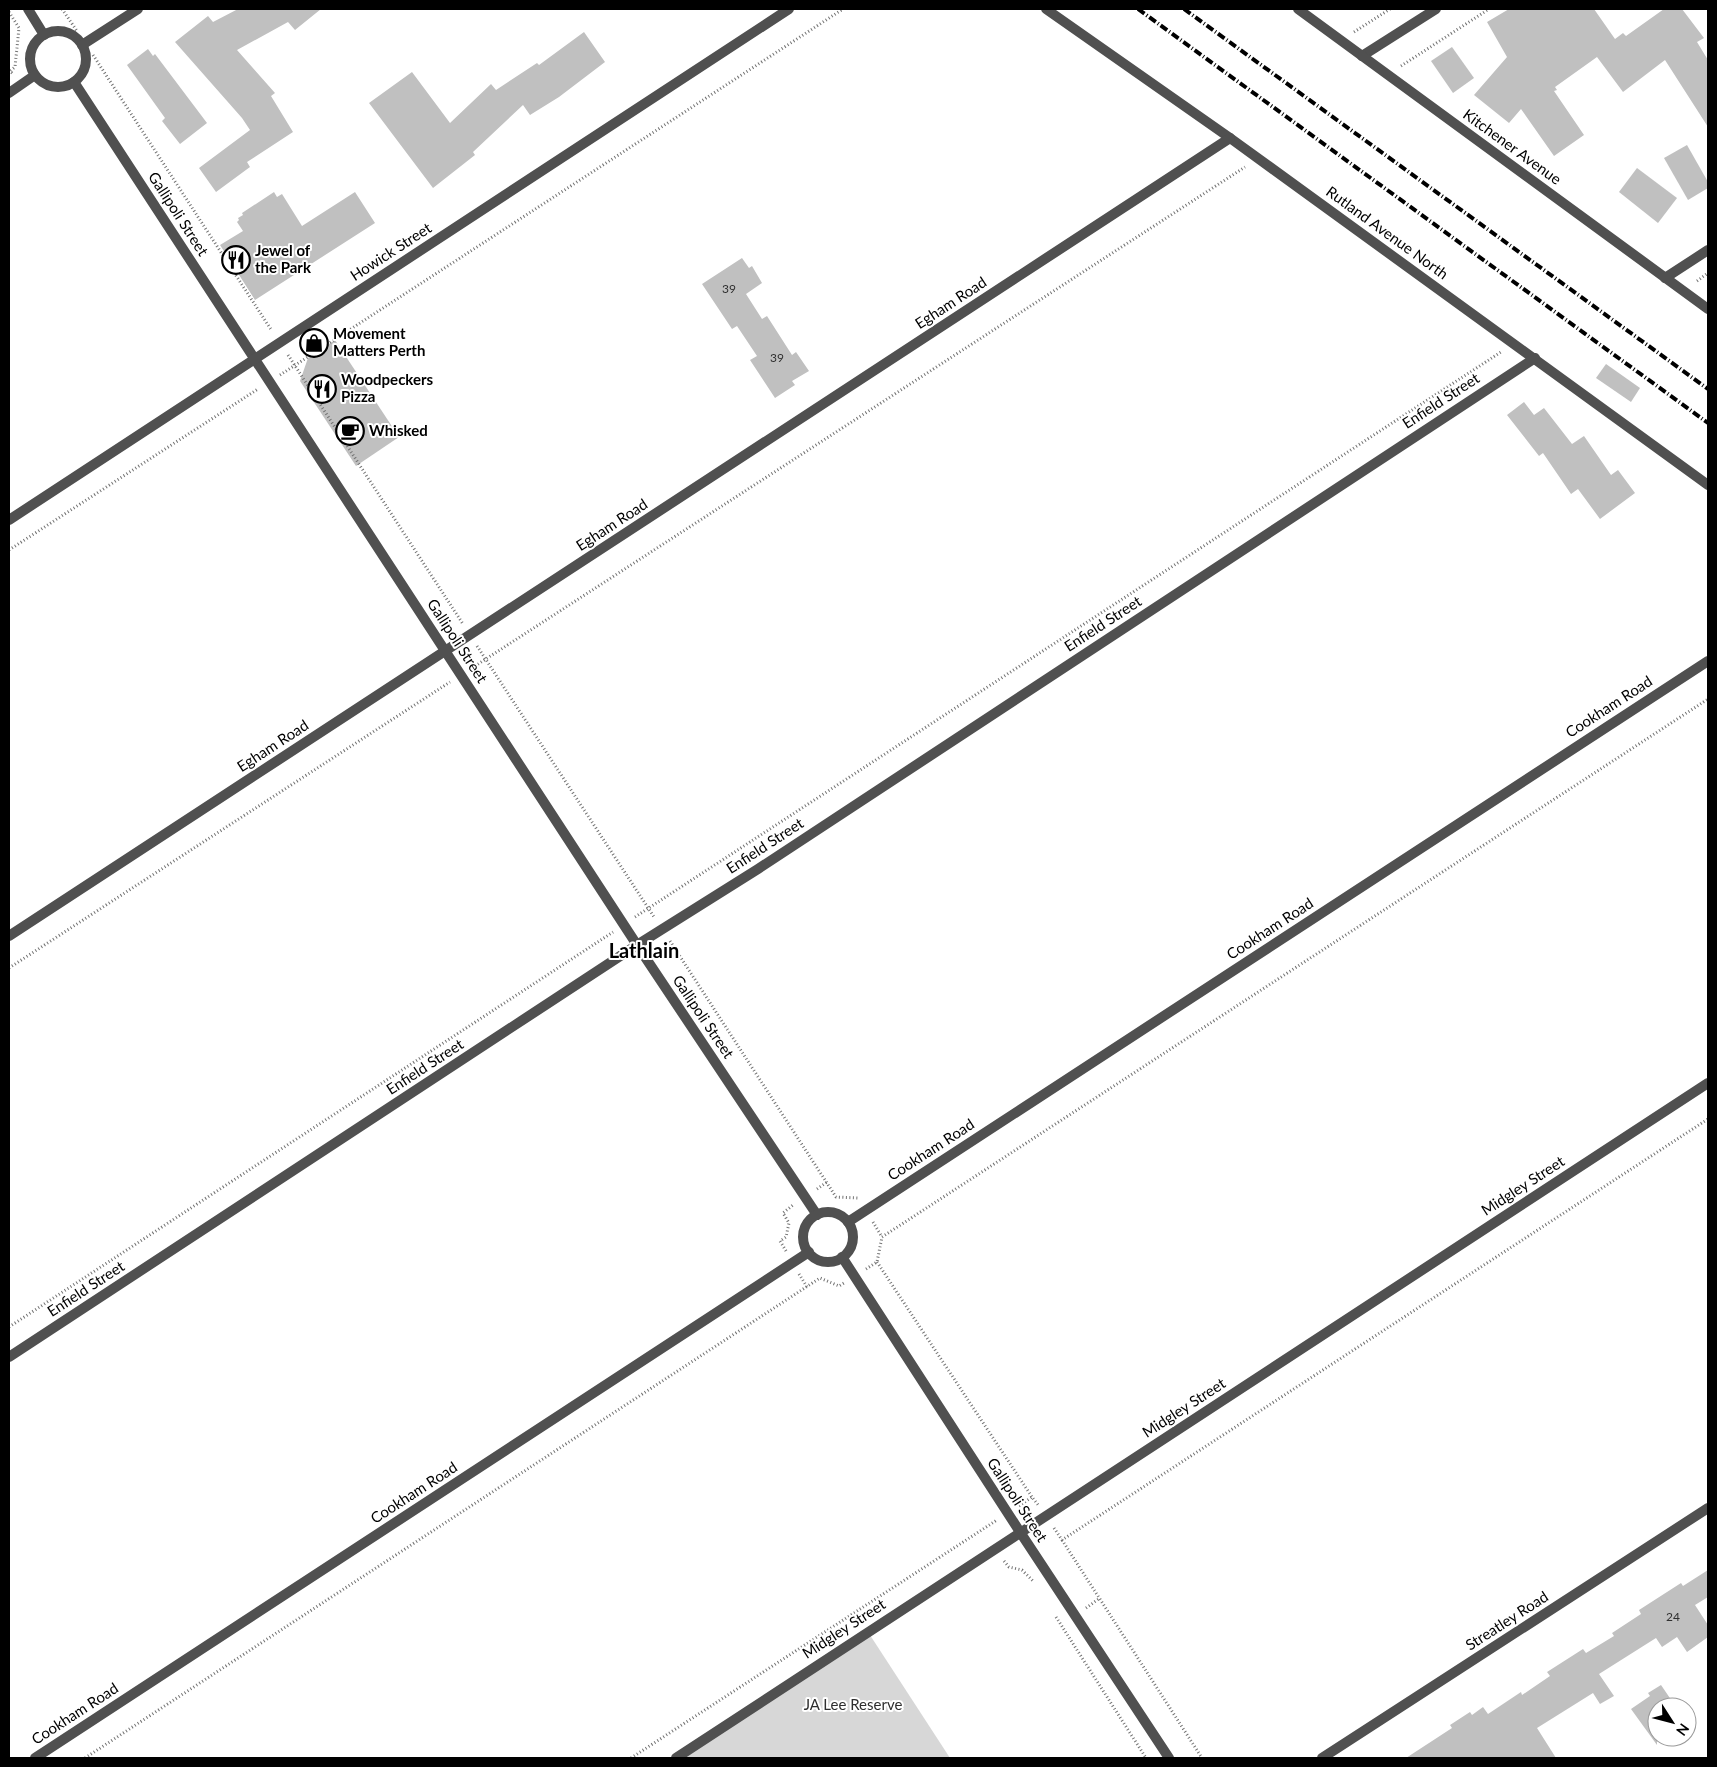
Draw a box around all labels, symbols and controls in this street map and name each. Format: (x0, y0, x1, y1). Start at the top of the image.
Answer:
street label: Kitchener Avenue (1460, 105, 1565, 188)
street label: Gallipoli Street (145, 168, 213, 259)
street label: Rutland Avenue North (1323, 182, 1452, 282)
street label: Howick Street (347, 218, 435, 284)
place label: Jewel of the Park (255, 241, 312, 276)
restaurant icon: Jewel of the Park (221, 245, 251, 275)
street label: Egham Road (911, 272, 990, 332)
house number: 39 (722, 281, 736, 296)
place label: Movement Matters Perth (333, 324, 425, 359)
shop icon: Movement Matters Perth (299, 328, 329, 358)
house number: 39 (770, 350, 784, 365)
street label: Enfield Street (1398, 368, 1483, 432)
place label: Woodpeckers Pizza (341, 370, 434, 405)
restaurant icon: Woodpeckers Pizza (307, 374, 337, 404)
cafe icon: Whisked (335, 416, 365, 446)
place label: Whisked (369, 421, 428, 439)
street label: Egham Road (572, 494, 651, 554)
street label: Enfield Street (1060, 591, 1145, 655)
street label: Gallipoli Street (424, 595, 492, 686)
street label: Cookham Road (1562, 671, 1655, 741)
street label: Egham Road (233, 715, 312, 775)
street label: Enfield Street (722, 813, 807, 877)
street label: Cookham Road (1223, 893, 1316, 963)
district label: Lathlain (609, 938, 679, 962)
street label: Gallipoli Street (669, 971, 739, 1062)
street label: Enfield Street (382, 1034, 467, 1098)
street label: Cookham Road (884, 1114, 977, 1184)
street label: Midgley Street (1477, 1151, 1568, 1219)
street label: Enfield Street (43, 1256, 128, 1320)
street label: Midgley Street (1138, 1373, 1229, 1441)
street label: Gallipoli Street (984, 1454, 1052, 1545)
street label: Cookham Road (367, 1457, 460, 1527)
street label: Streatley Road (1462, 1587, 1551, 1654)
street label: Midgley Street (798, 1594, 889, 1662)
house number: 24 (1666, 1609, 1680, 1624)
street label: Cookham Road (28, 1678, 121, 1748)
park label: JA Lee Reserve (804, 1695, 902, 1713)
north arrow (1647, 1697, 1697, 1747)
text: N (1673, 1721, 1693, 1739)

